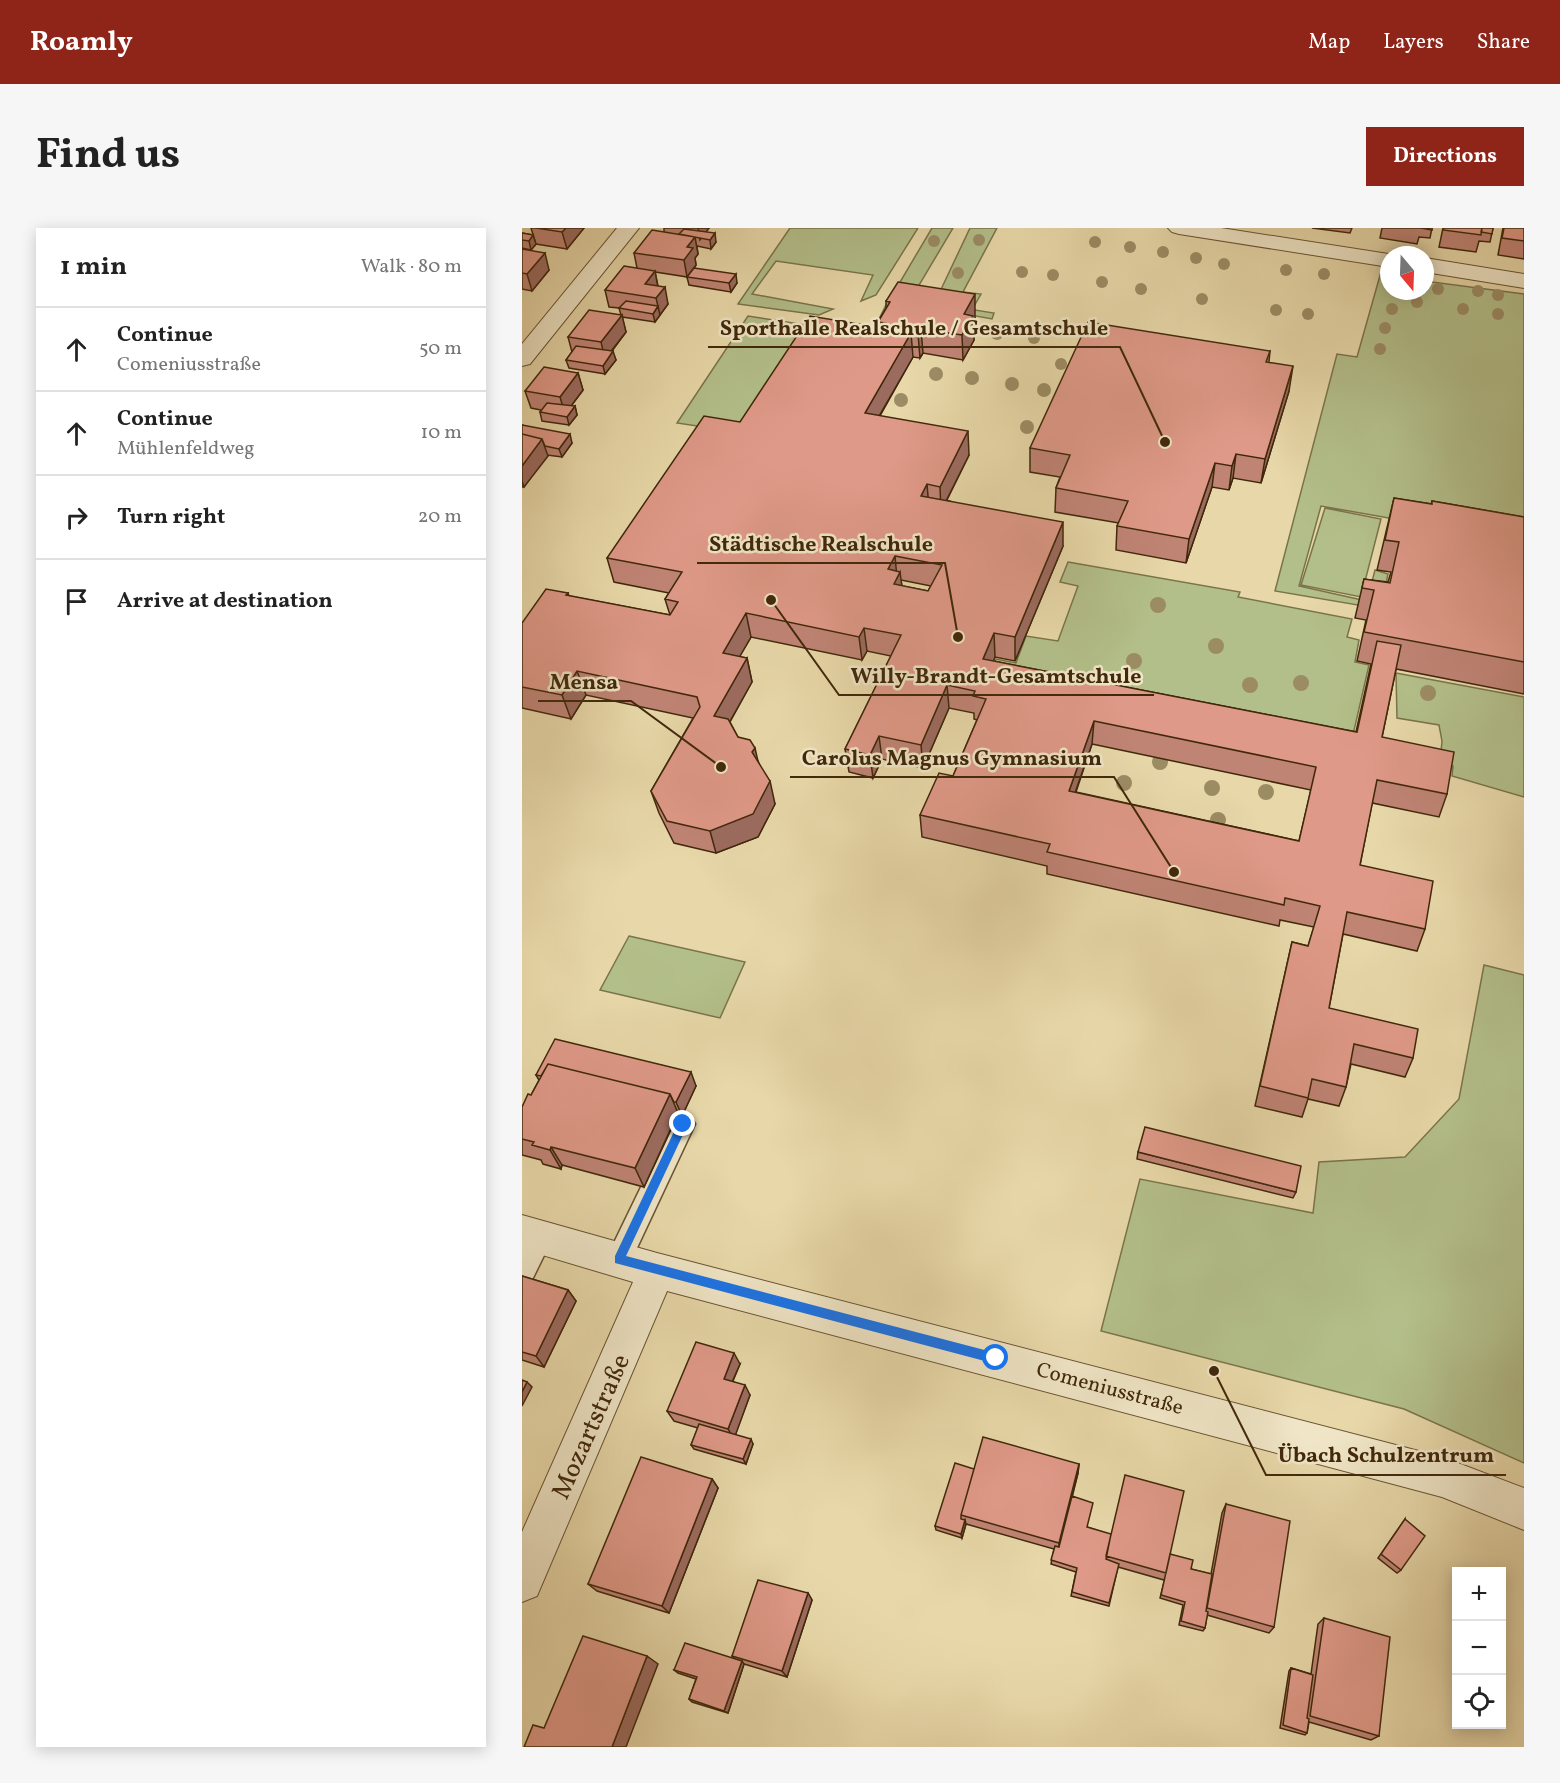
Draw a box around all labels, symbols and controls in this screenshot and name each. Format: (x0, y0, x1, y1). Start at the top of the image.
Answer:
text: Roamly (30, 23, 133, 62)
text: Map (1308, 28, 1350, 57)
text: Layers (1383, 28, 1444, 57)
text: Share (1477, 28, 1530, 57)
text: Find us (36, 127, 180, 186)
button: Directions (1366, 127, 1524, 186)
north arrow (1380, 246, 1434, 300)
text: 1 min (60, 249, 127, 285)
text: Walk · 80 m (361, 253, 462, 281)
callout: Sporthalle Realschule / Gesamtschule (708, 307, 1120, 347)
text: Sporthalle Realschule / Gesamtschule (720, 314, 1108, 345)
text: Continue (117, 320, 213, 351)
icon: ahead (60, 333, 93, 366)
text: 50 m (419, 335, 462, 363)
text: Comeniusstraße (117, 351, 261, 379)
text: Continue (117, 404, 213, 435)
icon: ahead (60, 417, 93, 450)
text: 10 m (421, 419, 462, 447)
text: Mühlenfeldweg (117, 435, 254, 463)
icon: right (60, 501, 93, 534)
text: Turn right (117, 502, 225, 533)
text: 20 m (418, 503, 462, 531)
callout: Städtische Realschule (697, 523, 945, 563)
text: Städtische Realschule (709, 530, 933, 561)
icon: arrive (60, 585, 93, 618)
text: Arrive at destination (117, 586, 333, 617)
callout: Willy-Brandt-Gesamtschule (839, 655, 1154, 695)
callout: Mensa (538, 661, 631, 701)
text: Willy-Brandt-Gesamtschule (850, 662, 1142, 693)
text: Mensa (550, 668, 618, 699)
callout: Carolus Magnus Gymnasium (790, 737, 1114, 777)
text: Carolus Magnus Gymnasium (802, 744, 1102, 775)
route end (669, 1110, 695, 1136)
route start (982, 1344, 1008, 1370)
street label: Mozartstraße (544, 1348, 640, 1505)
street label: Comeniusstraße (1033, 1356, 1186, 1423)
callout: Übach Schulzentrum (1266, 1435, 1506, 1475)
text: Übach Schulzentrum (1278, 1441, 1494, 1472)
map controls (1452, 1567, 1506, 1729)
button: + (1452, 1567, 1506, 1621)
button: − (1452, 1621, 1506, 1675)
button: locate (1452, 1675, 1506, 1729)

